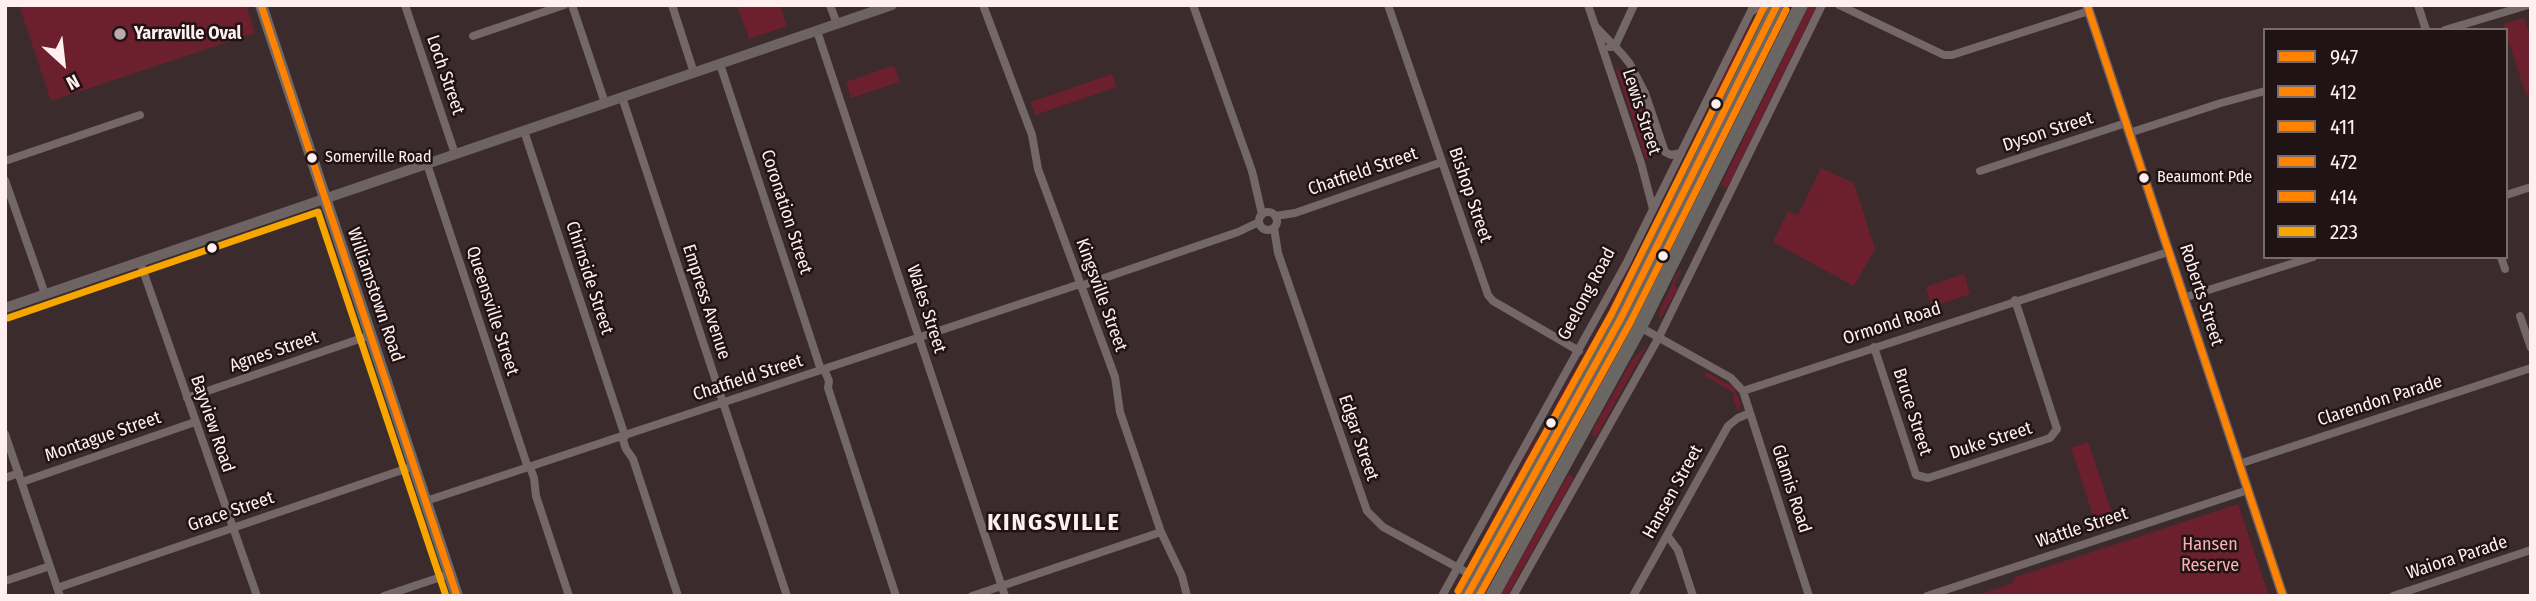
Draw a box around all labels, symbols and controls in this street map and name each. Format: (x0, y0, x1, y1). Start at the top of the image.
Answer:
place label: Yarraville Oval (134, 23, 241, 45)
marker: Yarraville Oval (112, 26, 128, 42)
north arrow (28, 28, 98, 98)
legend (2263, 28, 2508, 259)
street label: Loch Street (421, 32, 469, 118)
text: 947 (2330, 44, 2358, 70)
street label: Lewis Street (1617, 66, 1665, 158)
text: N (62, 69, 83, 95)
text: 412 (2330, 79, 2356, 105)
unlabelled marker (1709, 97, 1723, 111)
street label: Dyson Street (2000, 107, 2096, 157)
text: 411 (2330, 114, 2355, 140)
street label: Chatfield Street (1305, 143, 1421, 201)
street label: Bishop Street (1444, 145, 1496, 245)
street label: Coronation Street (756, 147, 816, 277)
place label: Somerville Road (325, 148, 431, 168)
text: 472 (2330, 149, 2357, 175)
marker: Somerville Road (305, 151, 319, 165)
place label: Beaumont Pde (2157, 168, 2252, 188)
marker: Beaumont Pde (2137, 171, 2151, 185)
text: 414 (2330, 184, 2357, 210)
street label: Chirnside Street (560, 219, 618, 337)
text: 223 (2330, 219, 2358, 245)
street label: Williamstown Road (342, 225, 408, 365)
street label: Kingsville Street (1071, 236, 1131, 354)
unlabelled marker (205, 241, 219, 255)
street label: Roberts Street (2174, 241, 2228, 349)
street label: Empress Avenue (677, 242, 735, 362)
street label: Queensville Street (461, 244, 523, 378)
street label: Geelong Road (1554, 244, 1620, 344)
unlabelled marker (1656, 249, 1670, 263)
street label: Wales Street (902, 262, 950, 356)
street label: Ormond Road (1840, 298, 1944, 350)
street label: Agnes Street (227, 327, 321, 377)
street label: Chatfield Street (690, 350, 806, 406)
street label: Bruce Street (1888, 366, 1936, 458)
street label: Clarendon Parade (2315, 371, 2445, 431)
street label: Bayview Road (185, 373, 239, 475)
street label: Edgar Street (1333, 392, 1383, 484)
street label: Montague Street (42, 407, 164, 467)
unlabelled marker (1544, 416, 1558, 430)
street label: Duke Street (1947, 418, 2035, 464)
street label: Hansen Street (1638, 441, 1708, 543)
street label: Glamis Road (1767, 442, 1815, 536)
street label: Grace Street (185, 487, 277, 537)
street label: Wattle Street (2033, 503, 2131, 553)
district label: KINGSVILLE (988, 509, 1120, 537)
street label: Waiora Parade (2404, 532, 2510, 584)
park label: Hansen Reserve (2181, 534, 2239, 576)

